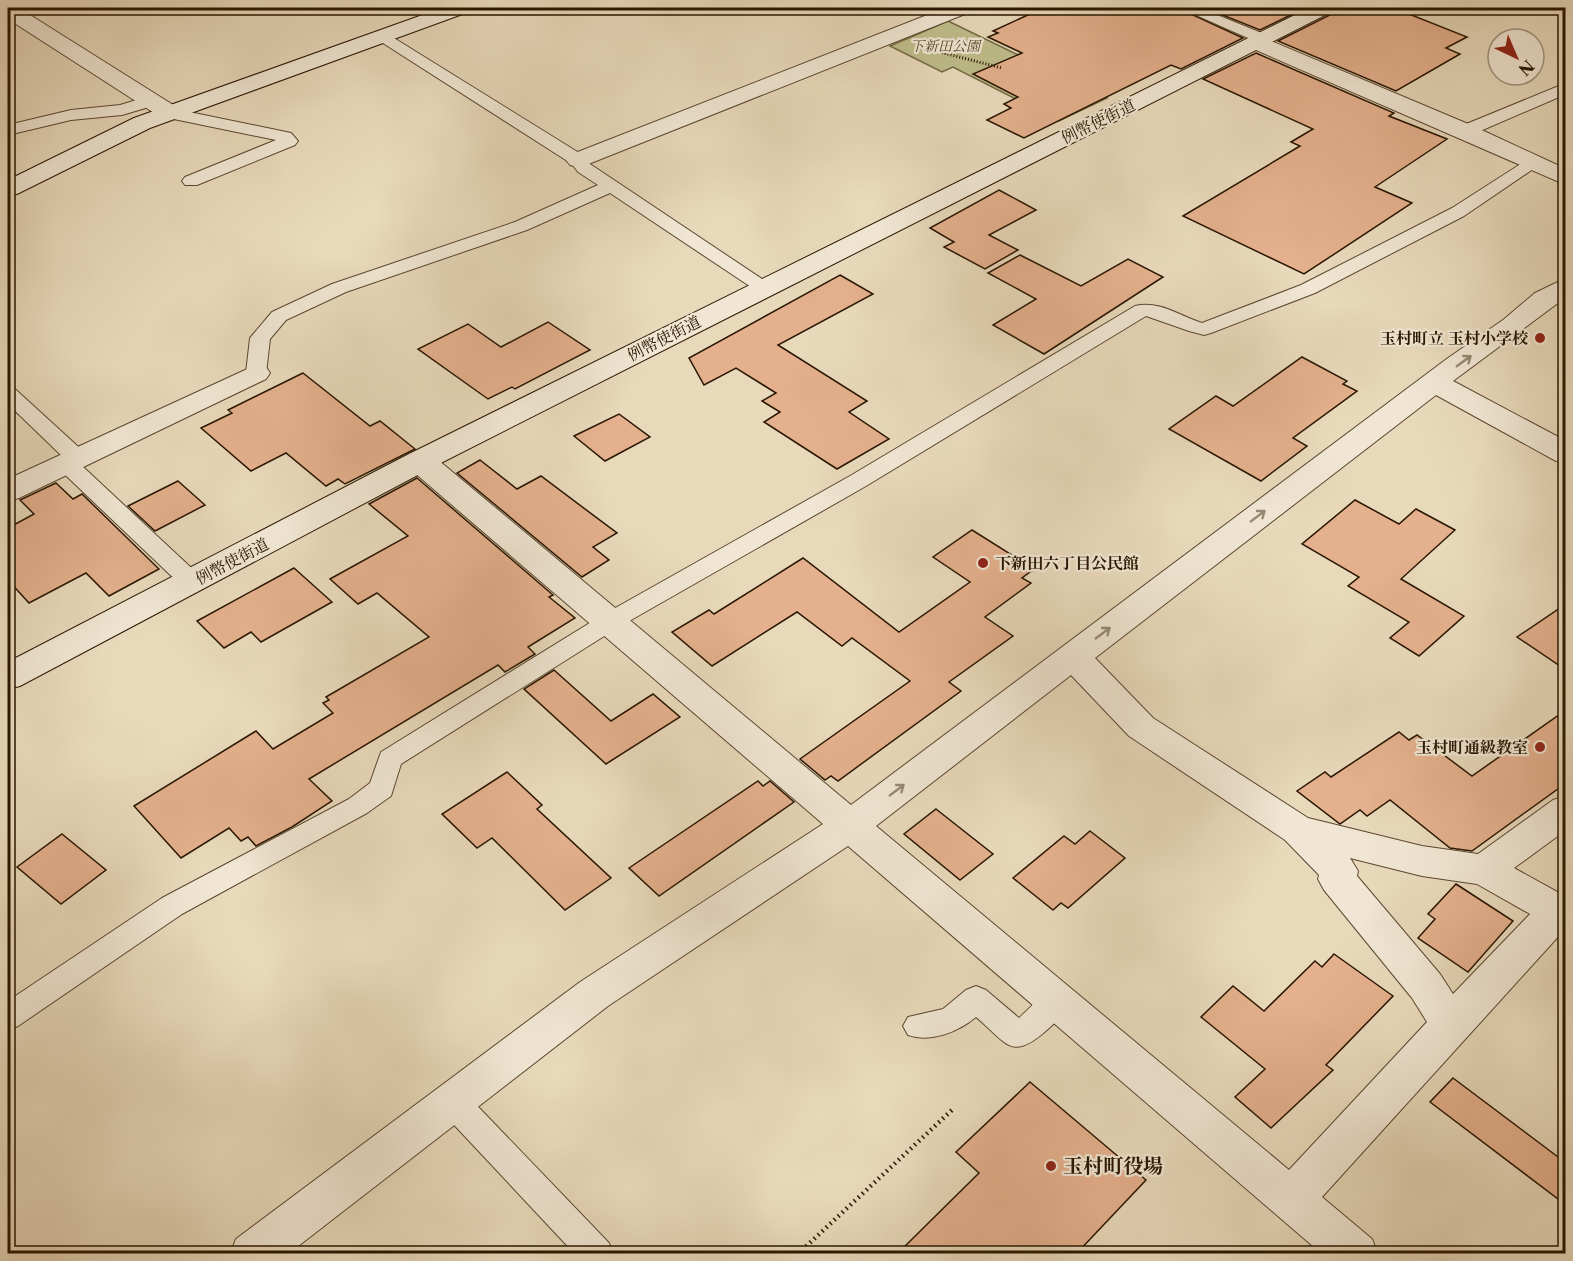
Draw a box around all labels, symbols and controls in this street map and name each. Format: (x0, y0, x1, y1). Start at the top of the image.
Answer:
north arrow (1486, 27, 1546, 87)
park label: 下新田公園 (910, 37, 982, 55)
text: N (1514, 56, 1538, 80)
street label: 例幣使街道 (1058, 94, 1138, 148)
street label: 例幣使街道 (624, 311, 704, 365)
place label: 玉村町立 玉村小学校 (1380, 328, 1529, 348)
marker: 玉村町立 玉村小学校 (1533, 331, 1547, 345)
one-way arrow (1456, 354, 1472, 367)
one-way arrow (1250, 510, 1266, 522)
street label: 例幣使街道 (192, 533, 272, 589)
place label: 下新田六丁目公民館 (995, 553, 1139, 573)
marker: 下新田六丁目公民館 (976, 556, 990, 570)
one-way arrow (1094, 627, 1110, 640)
place label: 玉村町通級教室 (1416, 737, 1528, 757)
marker: 玉村町通級教室 (1533, 740, 1547, 754)
one-way arrow (889, 783, 905, 796)
place label: 玉村町役場 (1063, 1154, 1163, 1178)
marker: 玉村町役場 (1044, 1159, 1058, 1173)

